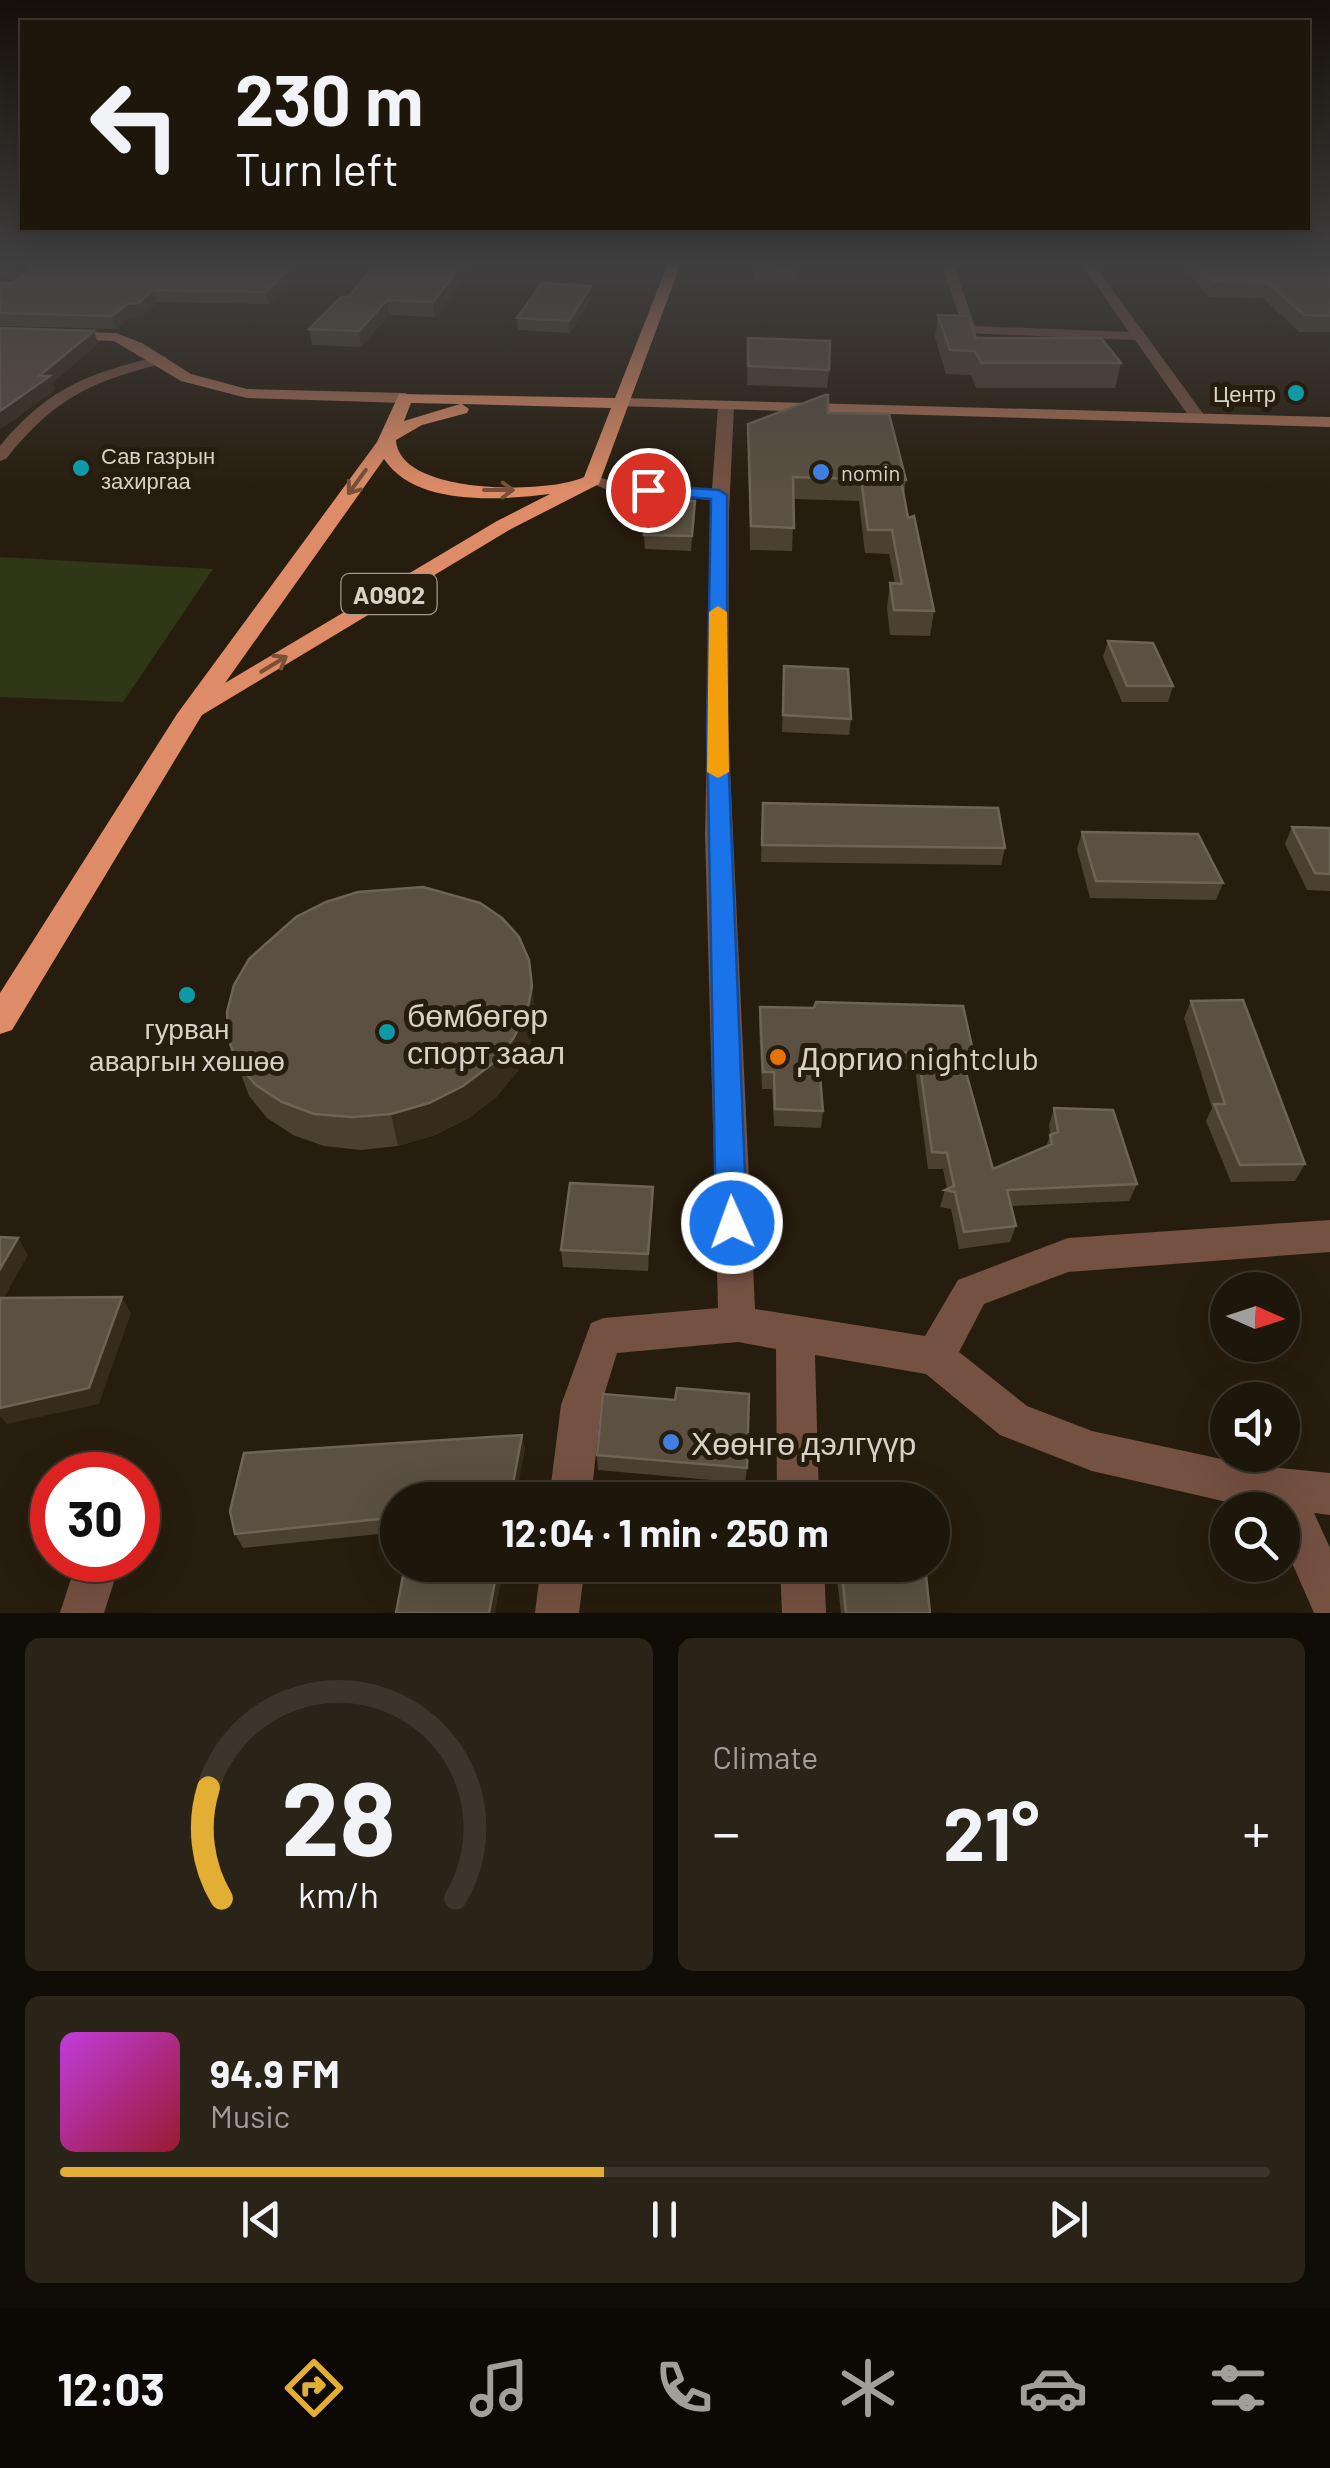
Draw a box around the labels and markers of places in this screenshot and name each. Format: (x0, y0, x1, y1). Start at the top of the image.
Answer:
place label: Центр (1213, 380, 1276, 407)
marker: Центр (1285, 382, 1307, 404)
place label: Сав газрын захиргаа (101, 442, 215, 494)
pin (606, 448, 691, 533)
marker: Сав газрын захиргаа (70, 457, 92, 479)
place label: nomin (841, 459, 900, 485)
marker: nomin (810, 461, 832, 483)
marker: гурван аваргын хөшөө (176, 984, 198, 1006)
place label: бөмбөгөр спорт заал (407, 995, 565, 1071)
place label: гурван аваргын хөшөө (89, 1011, 285, 1077)
marker: бөмбөгөр спорт заал (376, 1021, 398, 1043)
place label: Доргио nightclub (798, 1038, 1039, 1077)
marker: Доргио nightclub (767, 1046, 789, 1068)
place label: Хөөнгө дэлгүүр (691, 1423, 916, 1462)
marker: Хөөнгө дэлгүүр (660, 1431, 682, 1453)

